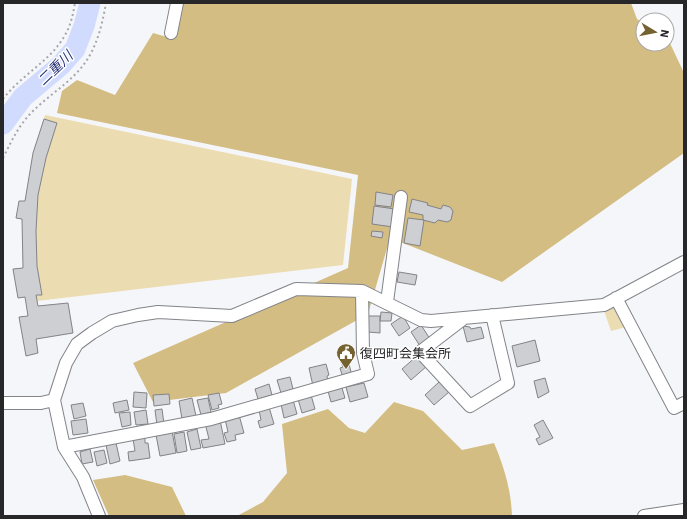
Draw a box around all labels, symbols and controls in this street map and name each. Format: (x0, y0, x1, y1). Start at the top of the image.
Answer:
north arrow (635, 12, 675, 52)
text: N (657, 29, 672, 39)
water label: 二重川 (34, 46, 78, 89)
public building icon: 復四町会集会所 (335, 342, 357, 370)
place label: 復四町会集会所 (360, 345, 451, 362)

